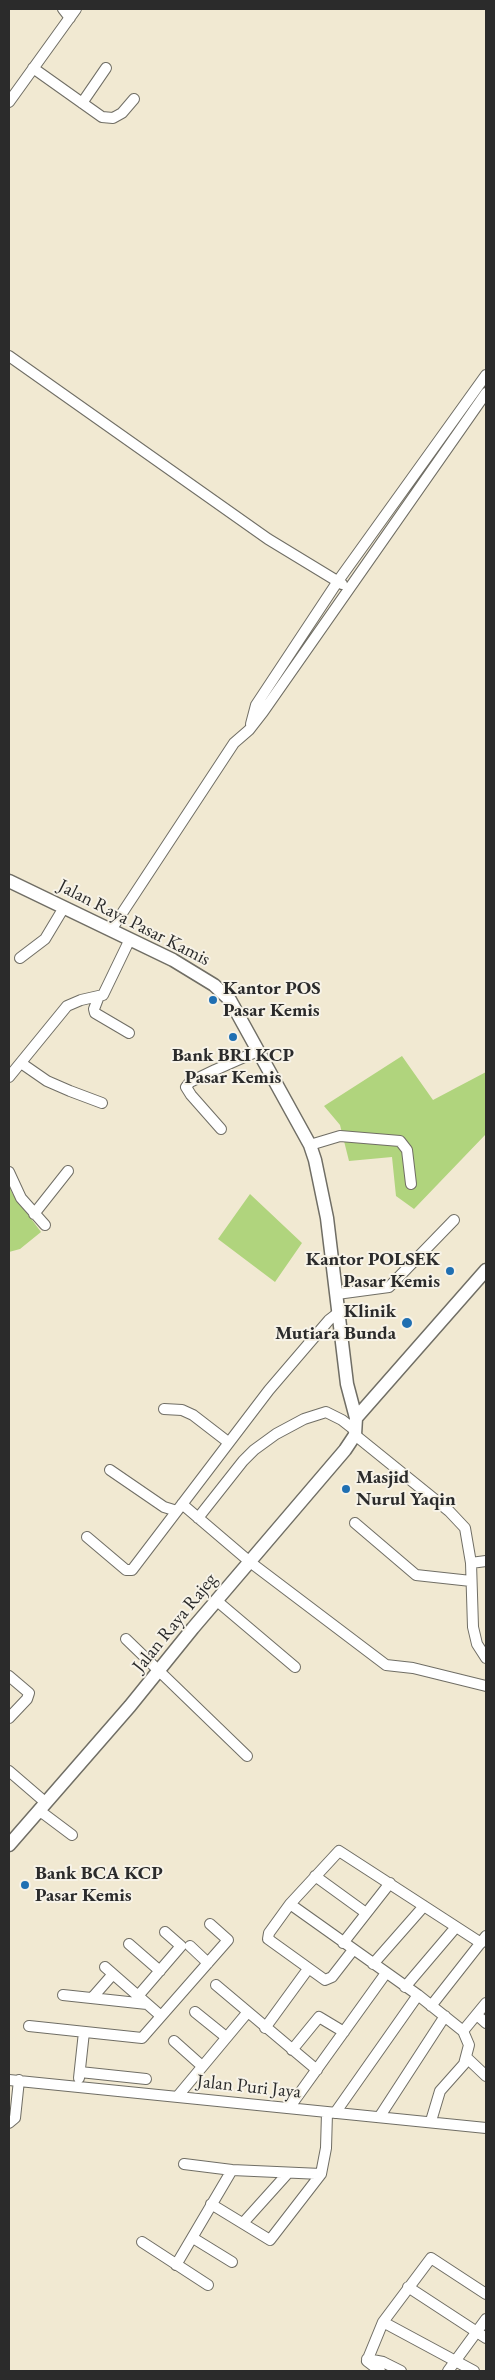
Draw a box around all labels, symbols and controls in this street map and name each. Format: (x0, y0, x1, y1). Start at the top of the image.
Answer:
street label: Jalan Raya Pasar Kamis (54, 875, 214, 971)
place label: Kantor POS Pasar Kemis (223, 978, 321, 1022)
marker: Kantor POS Pasar Kemis (207, 994, 219, 1006)
marker: Bank BRI KCP Pasar Kemis (227, 1031, 239, 1043)
place label: Bank BRI KCP Pasar Kemis (172, 1045, 294, 1089)
place label: Kantor POLSEK Pasar Kemis (306, 1249, 440, 1293)
marker: Kantor POLSEK Pasar Kemis (444, 1265, 456, 1277)
place label: Klinik Mutiara Bunda (275, 1301, 396, 1345)
marker: Klinik Mutiara Bunda (400, 1316, 414, 1330)
place label: Masjid Nurul Yaqin (356, 1467, 456, 1511)
marker: Masjid Nurul Yaqin (340, 1483, 352, 1495)
street label: Jalan Raya Rajeg (128, 1569, 222, 1677)
place label: Bank BCA KCP Pasar Kemis (35, 1863, 163, 1907)
marker: Bank BCA KCP Pasar Kemis (19, 1879, 31, 1891)
street label: Jalan Puri Jaya (196, 2070, 302, 2104)

